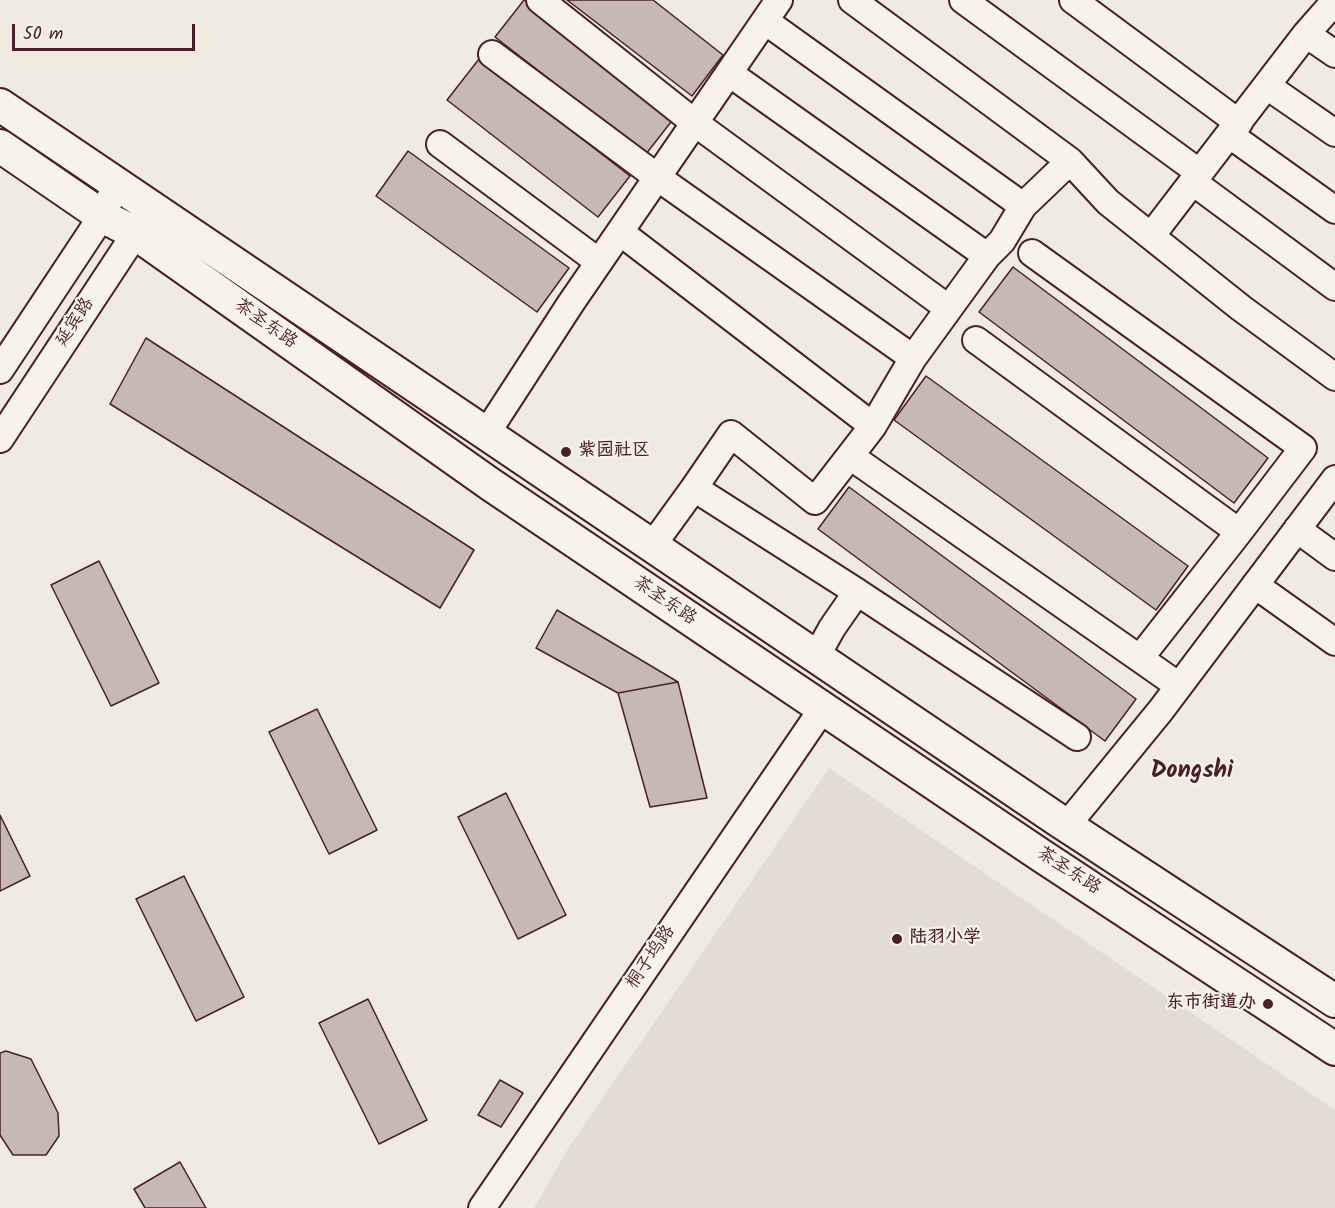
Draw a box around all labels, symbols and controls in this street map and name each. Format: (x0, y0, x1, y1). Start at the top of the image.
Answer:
scale bar (15, 12, 198, 50)
text: 50 m (23, 20, 63, 49)
street label: 延宾路 (52, 294, 100, 352)
street label: 茶圣东路 (229, 296, 301, 354)
place label: 紫园社区 (578, 441, 650, 463)
marker: 紫园社区 (559, 445, 573, 459)
street label: 茶圣东路 (628, 573, 700, 631)
district label: Dongshi (1151, 759, 1233, 787)
street label: 茶圣东路 (1032, 843, 1104, 901)
street label: 桐子坞路 (623, 922, 681, 994)
place label: 陆羽小学 (909, 928, 981, 950)
marker: 陆羽小学 (890, 932, 904, 946)
place label: 东市街道办 (1166, 993, 1256, 1015)
marker: 东市街道办 (1261, 997, 1275, 1011)

